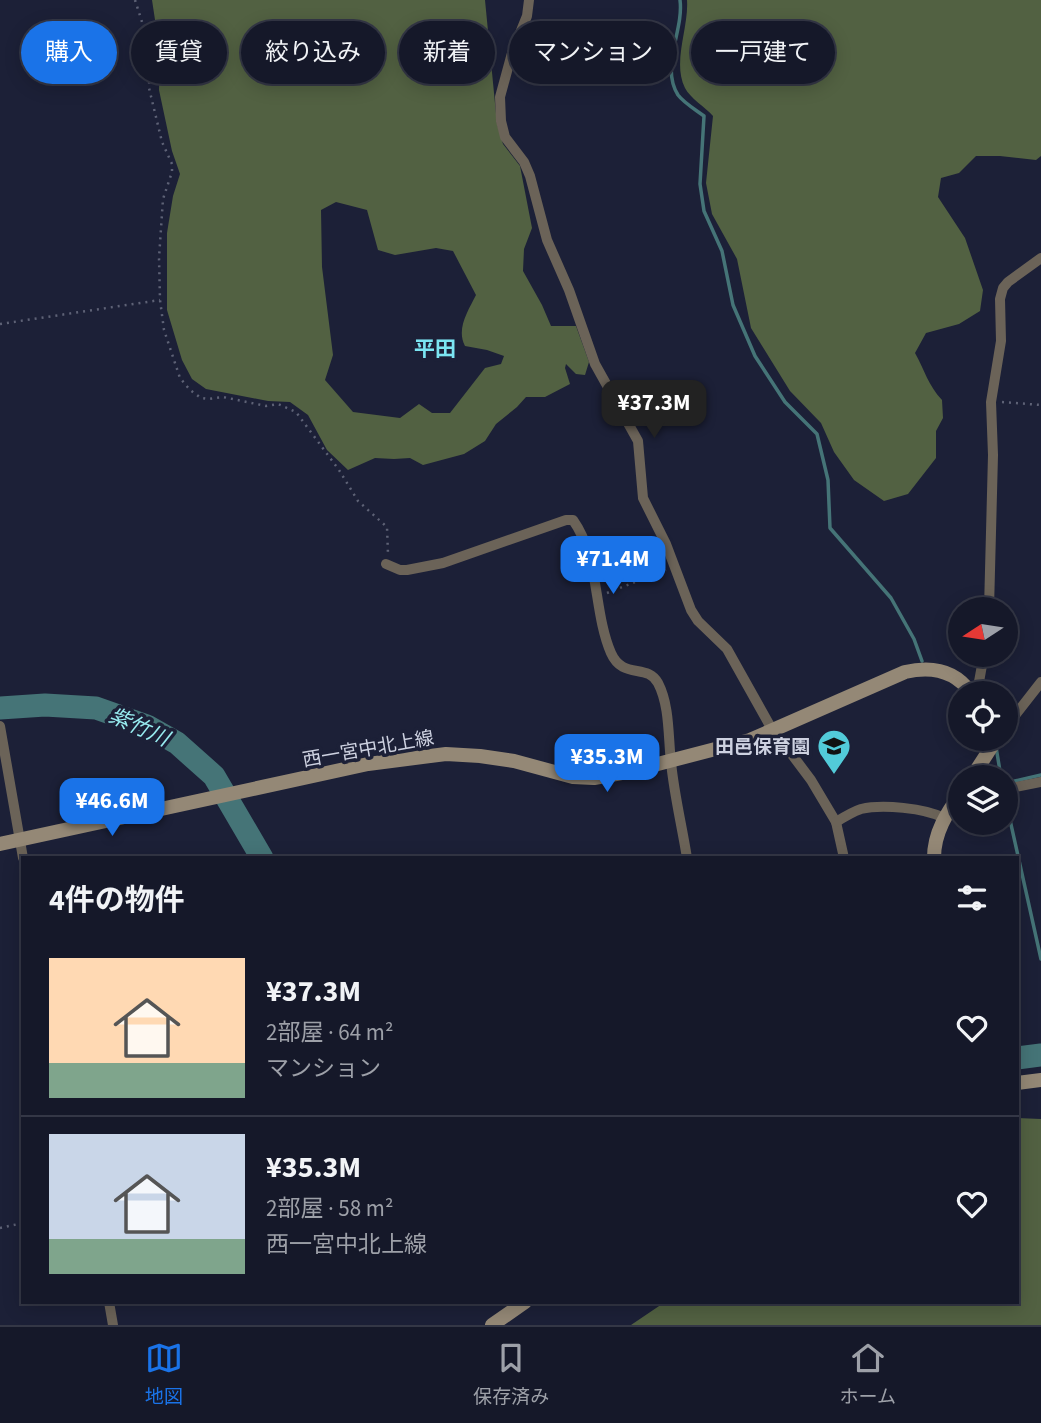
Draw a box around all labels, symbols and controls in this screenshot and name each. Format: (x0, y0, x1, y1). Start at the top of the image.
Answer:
chip: 購入 (21, 21, 117, 84)
chip: 賃貸 (131, 21, 227, 84)
chip: 絞り込み (241, 21, 385, 84)
chip: 新着 (399, 21, 495, 84)
chip: マンション (509, 21, 677, 84)
chip: 一戸建て (691, 21, 835, 84)
district label: 平田 (414, 334, 456, 364)
pin: ¥37.3M (597, 380, 711, 440)
text: ¥37.3M (617, 386, 691, 419)
pin: ¥71.4M (556, 536, 670, 596)
text: ¥71.4M (576, 542, 650, 575)
north arrow (948, 597, 1018, 667)
map controls (948, 597, 1018, 835)
button: locate (948, 681, 1018, 751)
water label: 紫竹川 (104, 700, 176, 754)
street label: 西一宮中北上線 (300, 725, 436, 774)
school or university icon: 田邑保育園 (815, 727, 853, 776)
pin: ¥35.3M (550, 734, 664, 794)
place label: 田邑保育園 (715, 734, 810, 761)
text: ¥35.3M (570, 740, 644, 773)
button: layers (948, 765, 1018, 835)
pin: ¥46.6M (55, 778, 169, 838)
text: ¥46.6M (75, 784, 149, 817)
text: 4件の物件 (49, 879, 185, 922)
icon: filters (953, 879, 991, 917)
text: ¥37.3M (266, 970, 361, 1013)
icon: home (105, 986, 189, 1070)
icon: heart (953, 1009, 991, 1047)
text: 2部屋 · 64 m² (266, 1016, 393, 1049)
text: マンション (266, 1052, 381, 1085)
text: ¥35.3M (266, 1146, 361, 1189)
icon: home (105, 1162, 189, 1246)
icon: heart (953, 1185, 991, 1223)
text: 2部屋 · 58 m² (266, 1192, 393, 1225)
text: 西一宮中北上線 (266, 1228, 427, 1261)
tab: 地図 (145, 1339, 183, 1411)
tab: 保存済み (473, 1339, 549, 1411)
tab: ホーム (839, 1339, 896, 1411)

